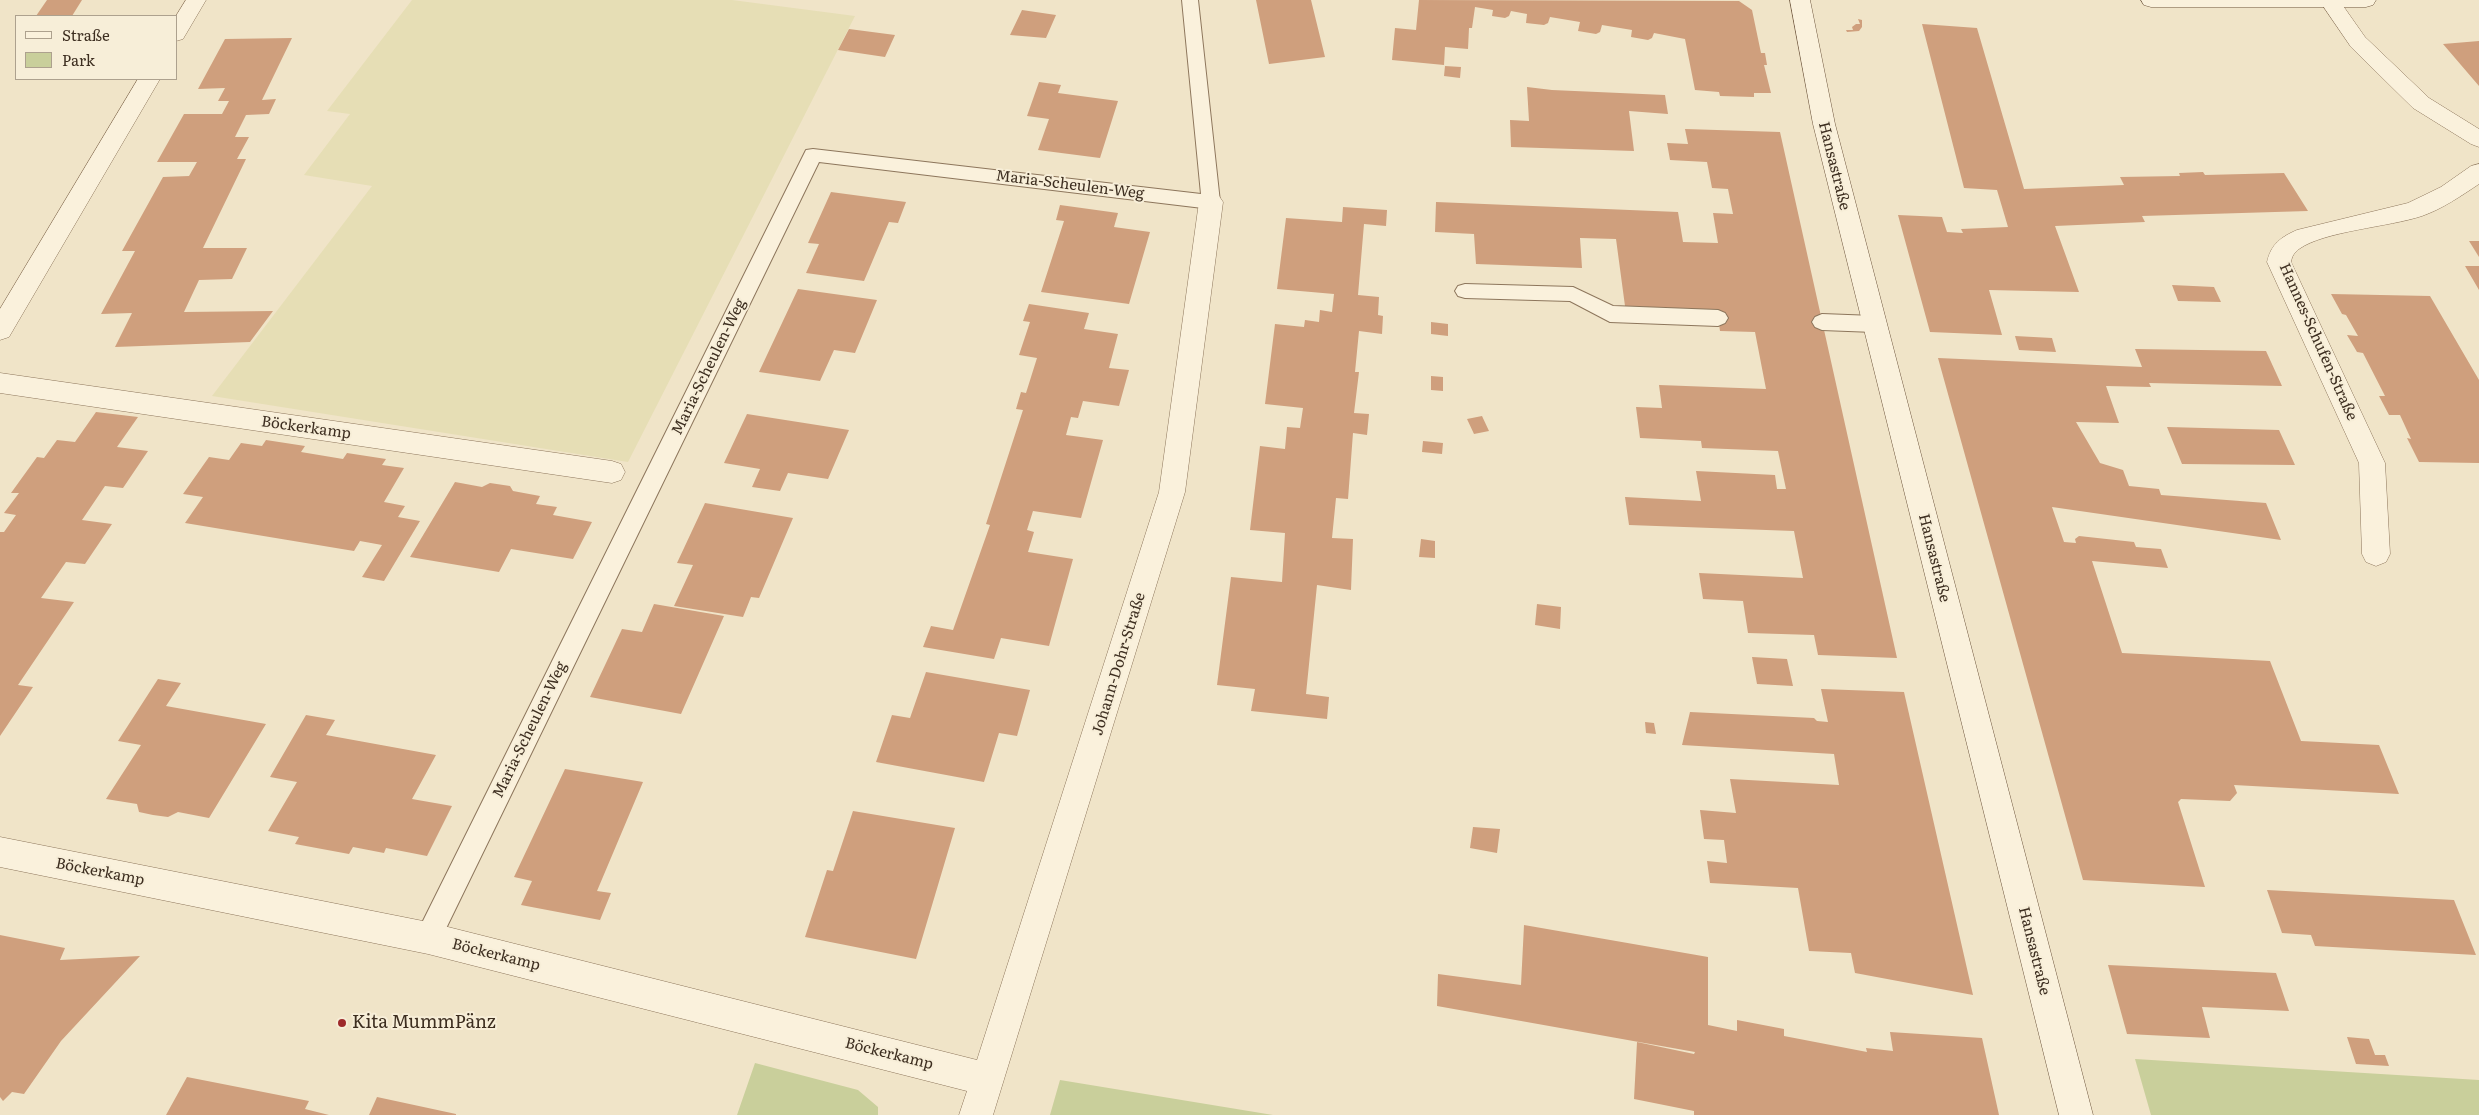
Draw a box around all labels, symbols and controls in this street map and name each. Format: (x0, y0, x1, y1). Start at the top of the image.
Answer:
legend (15, 15, 178, 80)
text: Straße (62, 23, 110, 46)
text: Park (62, 48, 95, 71)
street label: Hansastraße (1814, 120, 1854, 212)
street label: Maria-Scheulen-Weg (995, 167, 1145, 203)
street label: Hannes-Schufen-Straße (2275, 260, 2361, 424)
street label: Maria-Scheulen-Weg (668, 296, 750, 438)
street label: Böckerkamp (260, 413, 352, 443)
street label: Hansastraße (1914, 512, 1954, 604)
street label: Johann-Dohr-Straße (1089, 590, 1149, 738)
street label: Maria-Scheulen-Weg (489, 659, 571, 801)
street label: Böckerkamp (54, 855, 146, 889)
street label: Hansastraße (2014, 905, 2054, 997)
street label: Böckerkamp (450, 935, 542, 975)
place label: Kita MummPänz (352, 1012, 496, 1034)
marker: Kita MummPänz (336, 1017, 348, 1029)
street label: Böckerkamp (843, 1034, 935, 1074)

